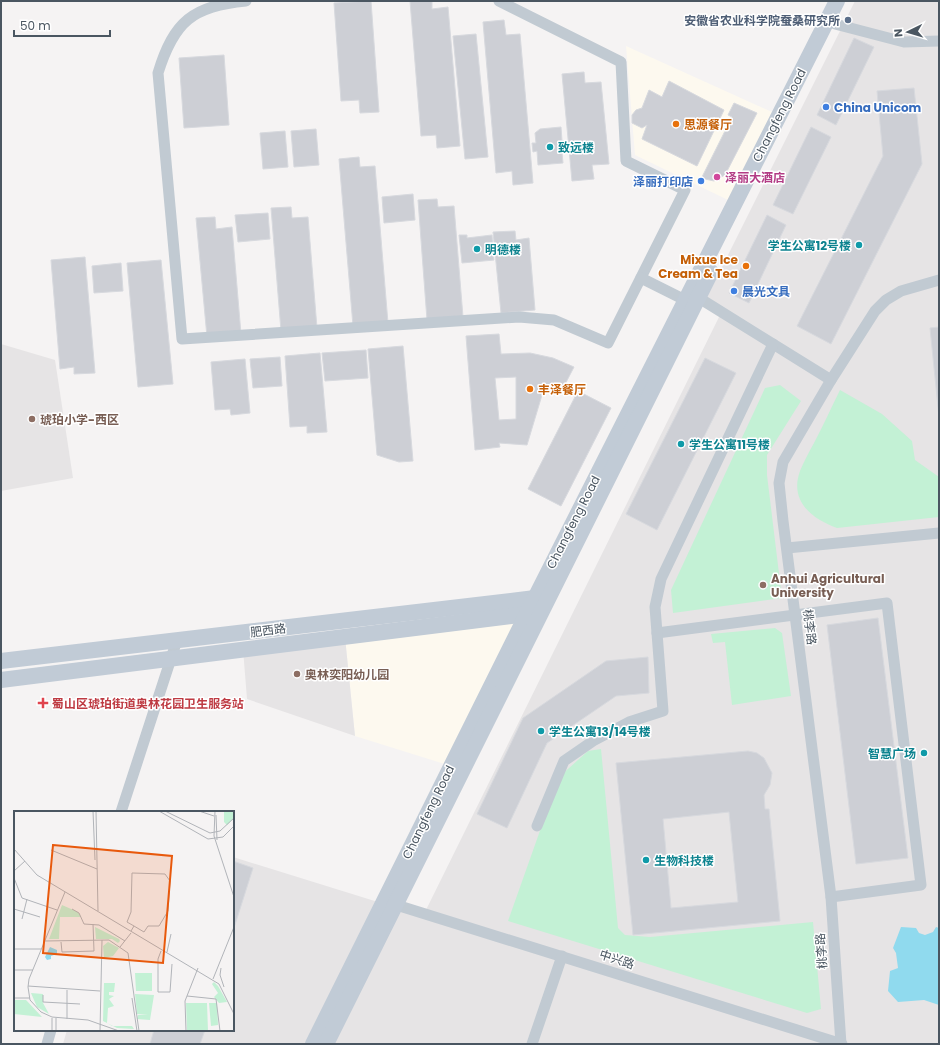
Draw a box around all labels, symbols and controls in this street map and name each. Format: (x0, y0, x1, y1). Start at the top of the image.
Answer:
scale bar (14, 12, 110, 38)
place label: 安徽省农业科学院蚕桑研究所 (684, 12, 840, 29)
north arrow (888, 12, 928, 52)
marker: 安徽省农业科学院蚕桑研究所 (843, 15, 853, 25)
text: 50 m (20, 17, 51, 34)
text: N (890, 28, 906, 38)
street label: Changfeng Road (748, 66, 810, 164)
place label: China Unicom (834, 99, 922, 116)
marker: China Unicom (821, 102, 831, 112)
place label: 思源餐厅 (684, 116, 732, 133)
marker: 思源餐厅 (671, 119, 681, 129)
place label: 致远楼 (558, 139, 594, 156)
marker: 致远楼 (545, 142, 555, 152)
place label: 泽丽大酒店 (725, 169, 785, 186)
marker: 泽丽大酒店 (712, 172, 722, 182)
place label: 泽丽打印店 (633, 173, 693, 190)
marker: 泽丽打印店 (696, 176, 706, 186)
place label: 学生公寓12号楼 (768, 237, 851, 254)
marker: 学生公寓12号楼 (854, 240, 864, 250)
place label: 明德楼 (485, 241, 521, 258)
marker: 明德楼 (472, 244, 482, 254)
place label: Mixue Ice Cream & Tea (658, 251, 739, 282)
marker: Mixue Ice Cream & Tea (741, 261, 751, 271)
place label: 晨光文具 (742, 283, 790, 300)
marker: 晨光文具 (729, 286, 739, 296)
place label: 丰泽餐厅 (538, 381, 586, 398)
marker: 丰泽餐厅 (525, 384, 535, 394)
place label: 琥珀小学-西区 (40, 411, 119, 428)
marker: 琥珀小学-西区 (27, 414, 37, 424)
place label: 学生公寓11号楼 (689, 436, 770, 453)
marker: 学生公寓11号楼 (676, 439, 686, 449)
street label: Changfeng Road (542, 473, 604, 571)
place label: Anhui Agricultural University (771, 570, 885, 601)
marker: Anhui Agricultural University (758, 580, 768, 590)
street label: 桃李路 (799, 608, 821, 646)
street label: 肥西路 (249, 619, 287, 641)
place label: 奥林奕阳幼儿园 (305, 666, 389, 683)
marker: 奥林奕阳幼儿园 (292, 669, 302, 679)
place label: 蜀山区琥珀街道奥林花园卫生服务站 (52, 695, 244, 712)
marker: 蜀山区琥珀街道奥林花园卫生服务站 (37, 697, 49, 709)
place label: 学生公寓13/14号楼 (549, 723, 651, 740)
marker: 学生公寓13/14号楼 (536, 726, 546, 736)
place label: 智慧广场 (868, 745, 916, 762)
marker: 智慧广场 (919, 748, 929, 758)
street label: Changfeng Road (398, 762, 458, 862)
inset map (14, 811, 234, 1031)
place label: 生物科技楼 (654, 852, 714, 869)
marker: 生物科技楼 (641, 855, 651, 865)
street label: 桃李路 (811, 932, 831, 970)
street label: 中兴路 (597, 945, 637, 973)

